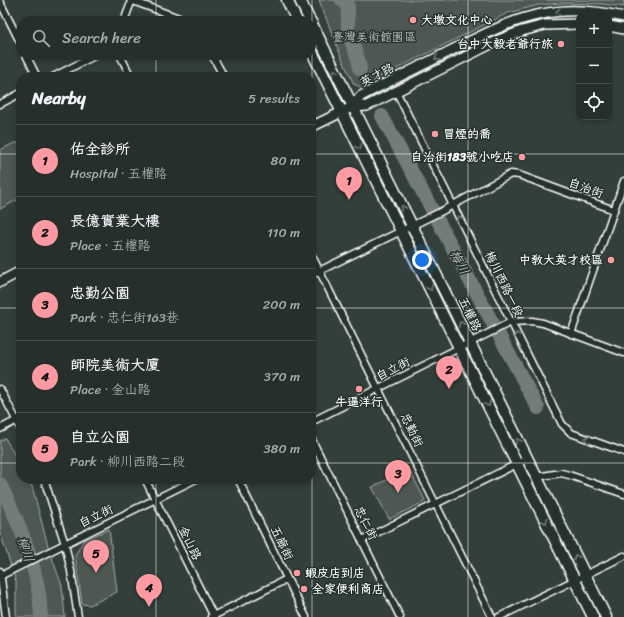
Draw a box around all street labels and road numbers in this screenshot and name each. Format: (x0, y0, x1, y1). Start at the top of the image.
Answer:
street label: 英才路 (356, 57, 398, 93)
street label: 自治街 (565, 172, 607, 204)
street label: 梅川西路一段 (478, 247, 530, 321)
street label: 五權路 (452, 293, 488, 335)
street label: 自立街 (372, 351, 414, 387)
street label: 忠勤街 (394, 409, 430, 451)
street label: 自立街 (75, 498, 117, 534)
street label: 忠仁街 (348, 502, 384, 544)
street label: 金山路 (172, 522, 208, 564)
street label: 五廊街 (264, 522, 300, 564)

